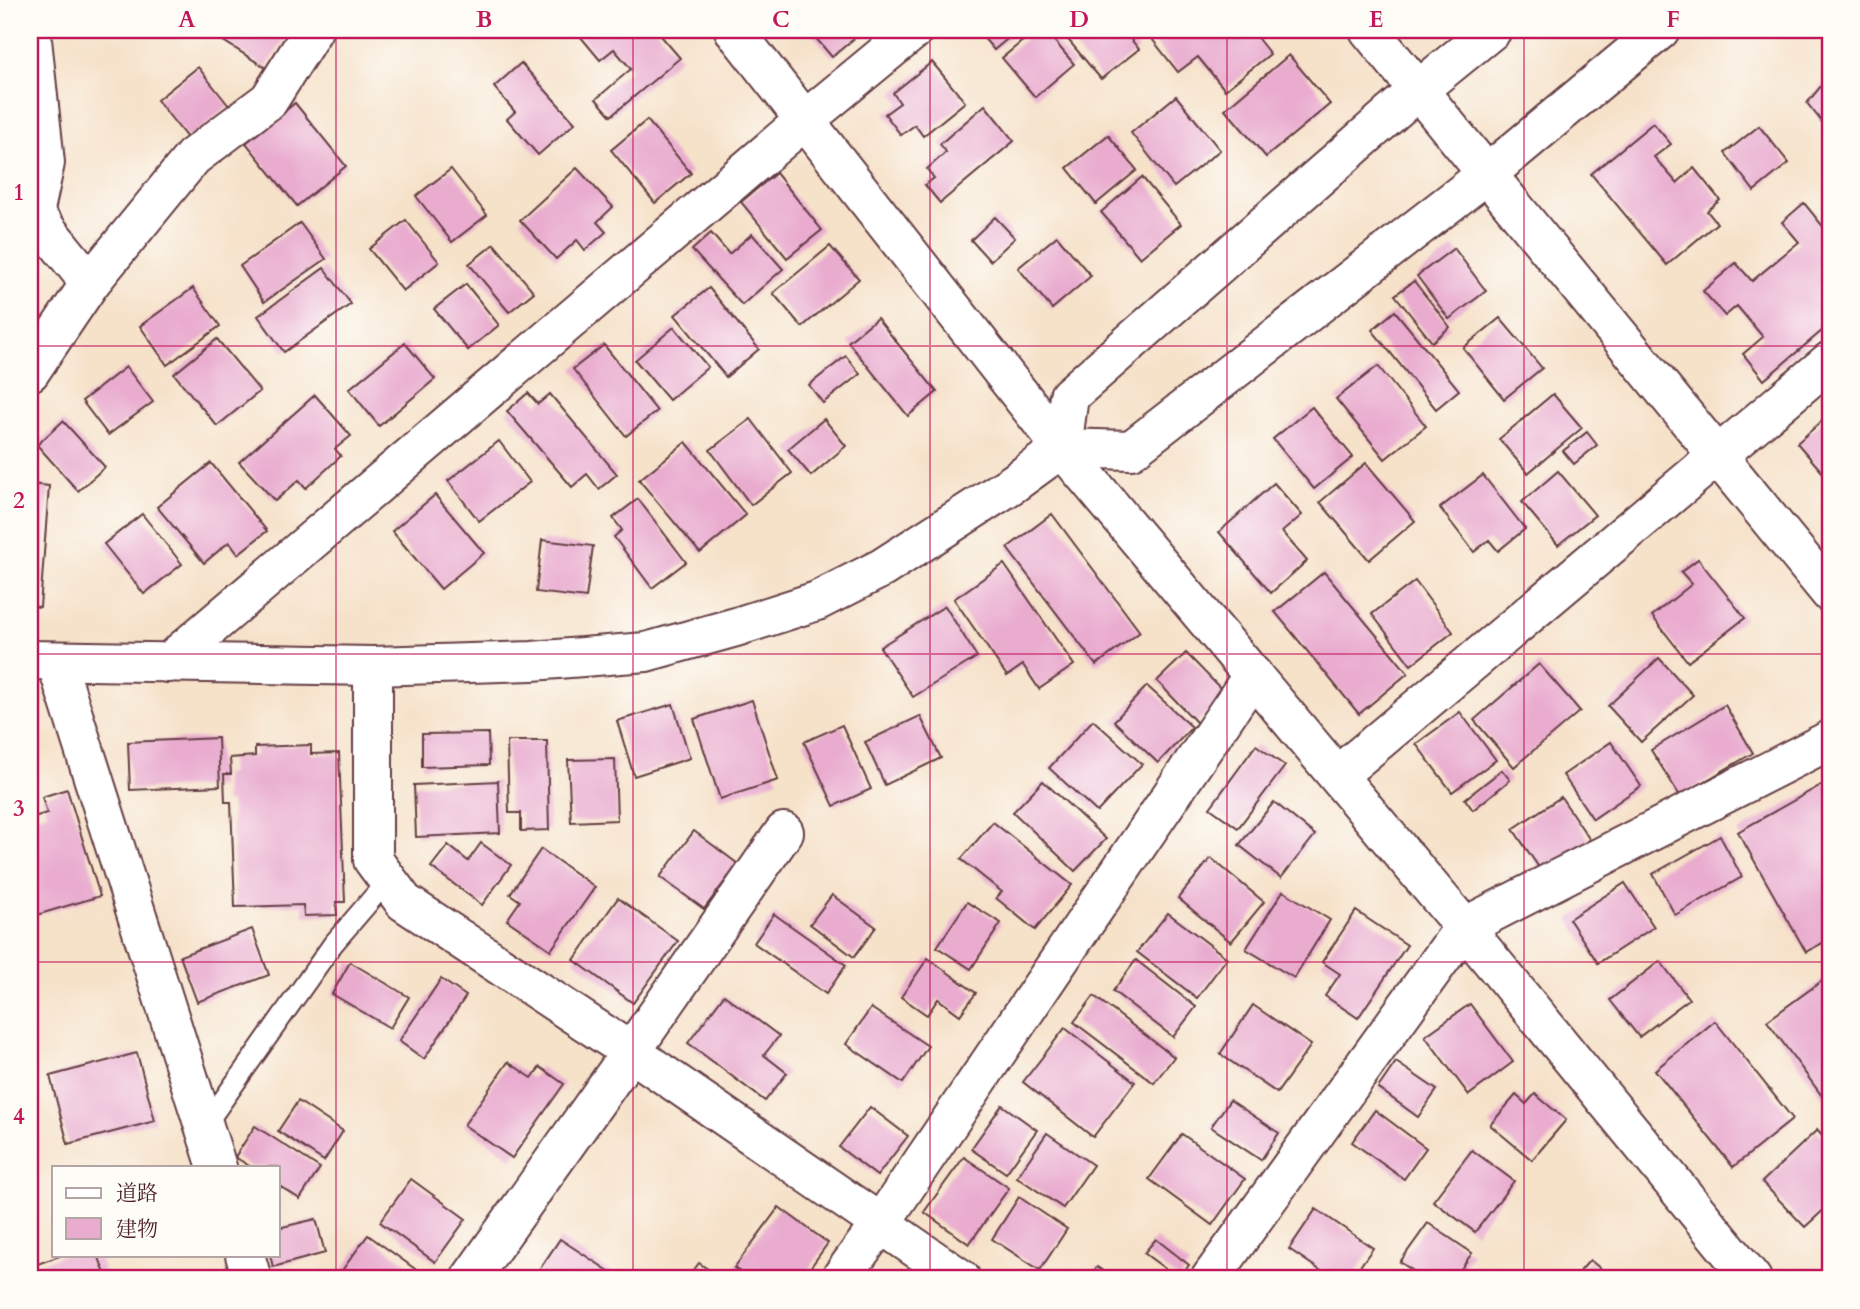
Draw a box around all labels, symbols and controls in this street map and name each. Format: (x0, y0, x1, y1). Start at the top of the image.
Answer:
text: A (178, 4, 196, 35)
text: B (476, 4, 492, 35)
text: C (772, 4, 790, 35)
text: D (1069, 4, 1089, 35)
text: E (1369, 4, 1383, 35)
text: F (1666, 4, 1680, 35)
text: 1 (13, 177, 25, 208)
text: 2 (13, 485, 25, 516)
text: 3 (13, 793, 25, 824)
text: 4 (13, 1101, 25, 1132)
legend (52, 1166, 280, 1256)
text: 道路 (116, 1179, 158, 1208)
text: 建物 (116, 1215, 158, 1244)

